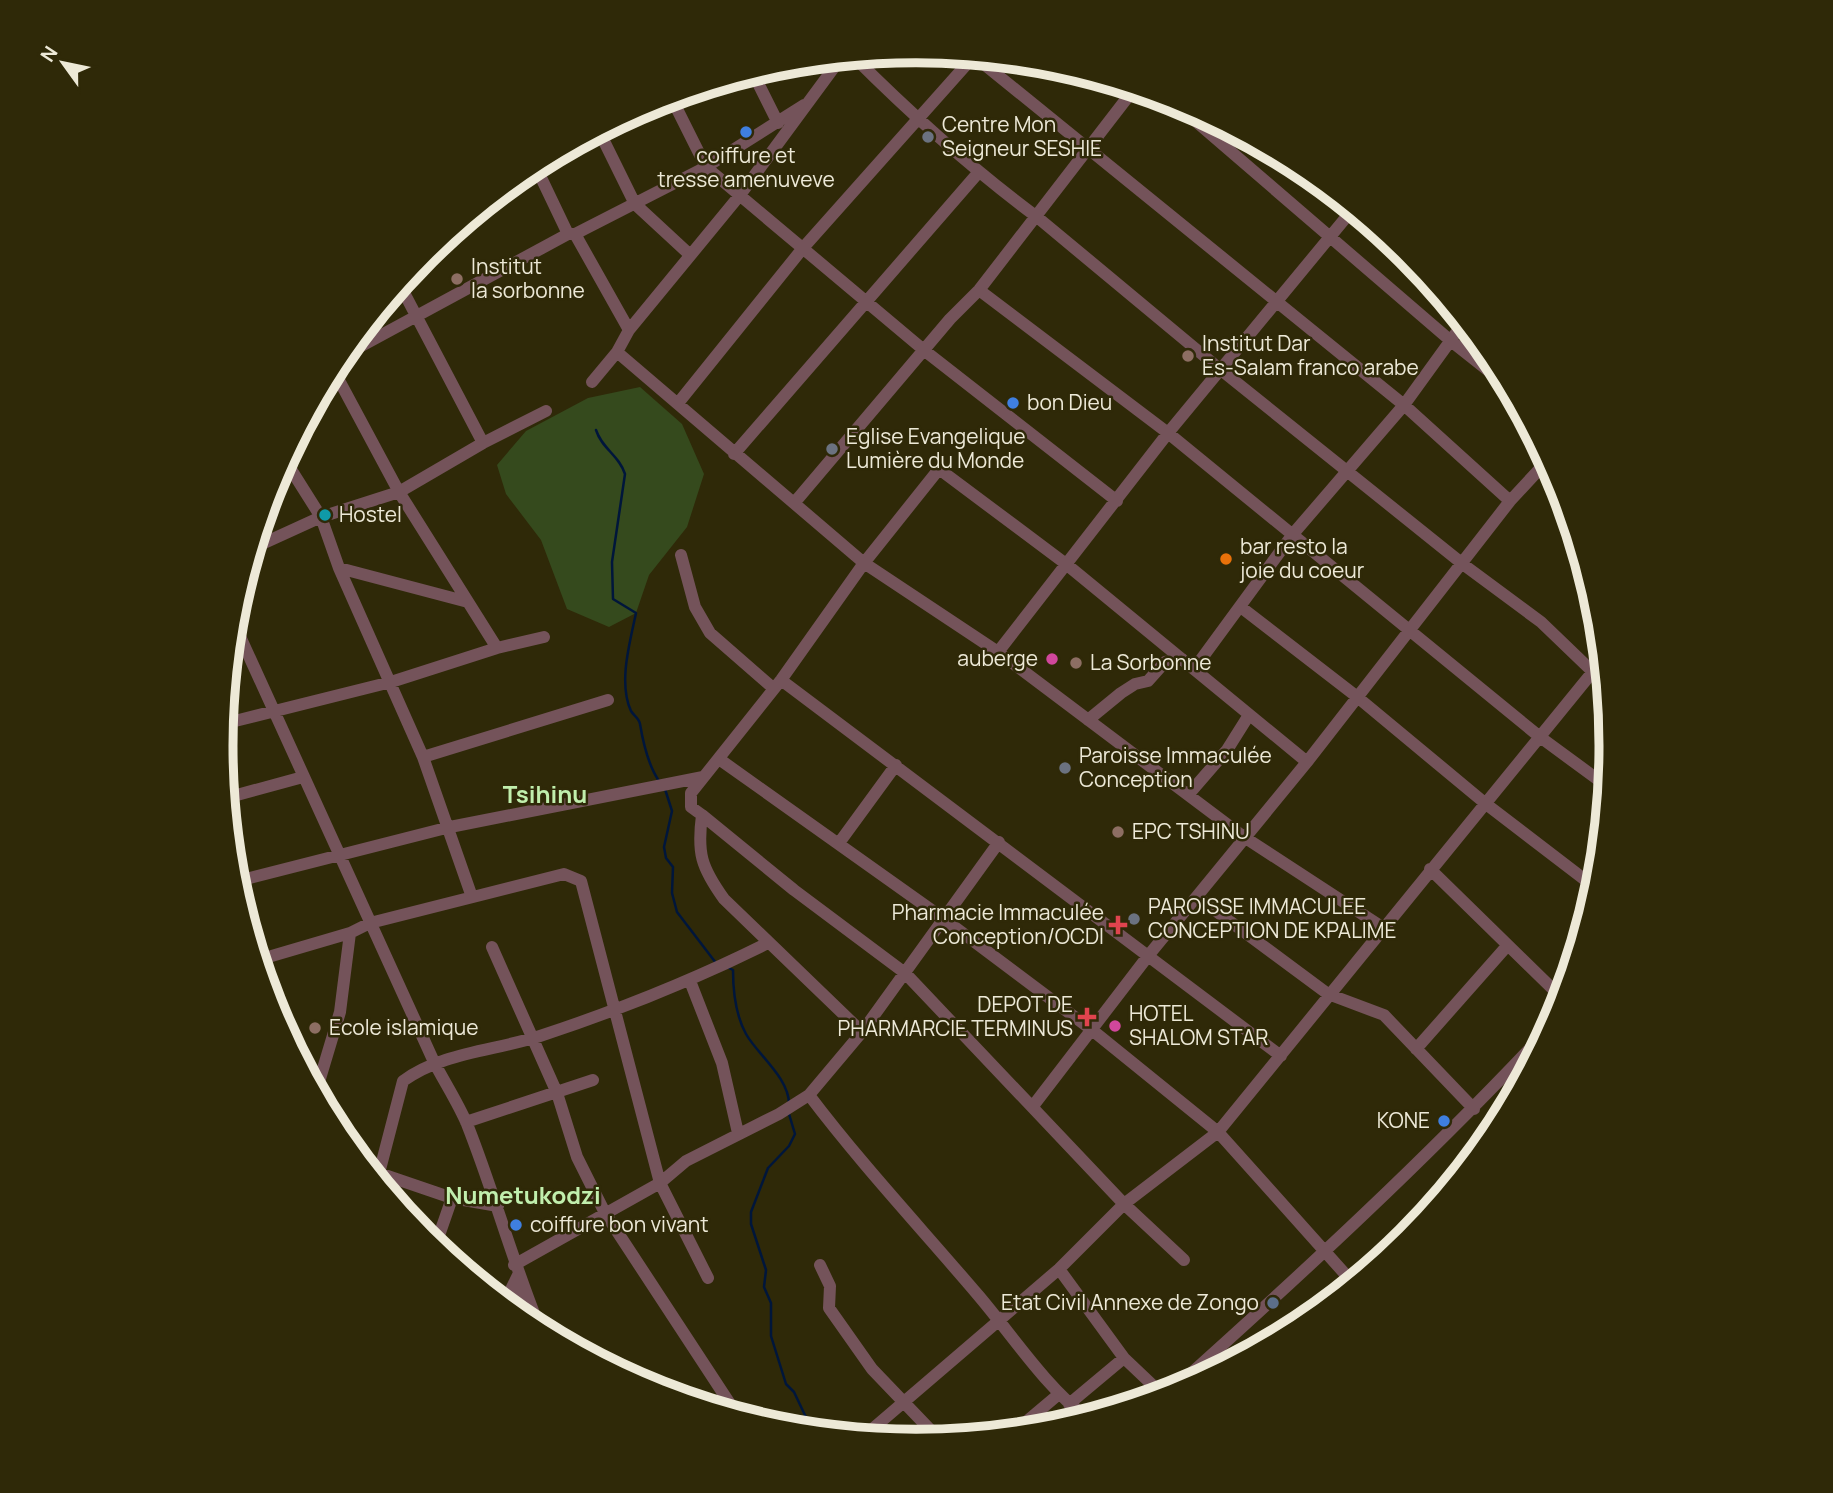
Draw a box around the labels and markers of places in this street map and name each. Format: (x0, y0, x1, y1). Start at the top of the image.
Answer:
place label: Centre Mon Seigneur SESHIE (942, 110, 1102, 162)
marker: coiffure et tresse amenuveve (738, 124, 754, 140)
marker: Centre Mon Seigneur SESHIE (920, 129, 936, 145)
place label: coiffure et tresse amenuveve (657, 141, 835, 193)
place label: Institut la sorbonne (471, 252, 585, 304)
marker: Institut la sorbonne (449, 271, 465, 287)
place label: Institut Dar Es-Salam franco arabe (1202, 329, 1419, 381)
marker: Institut Dar Es-Salam franco arabe (1180, 348, 1196, 364)
place label: bon Dieu (1027, 388, 1112, 416)
marker: bon Dieu (1005, 395, 1021, 411)
place label: Eglise Evangelique Lumière du Monde (846, 422, 1026, 474)
marker: Eglise Evangelique Lumière du Monde (824, 441, 840, 457)
place label: Hostel (339, 500, 402, 528)
marker: Hostel (317, 507, 333, 523)
place label: bar resto la joie du coeur (1239, 532, 1365, 584)
marker: bar resto la joie du coeur (1218, 551, 1234, 567)
place label: auberge (957, 644, 1038, 672)
place label: La Sorbonne (1090, 648, 1212, 676)
marker: auberge (1044, 651, 1060, 667)
marker: La Sorbonne (1068, 655, 1084, 671)
place label: Paroisse Immaculée Conception (1079, 741, 1272, 793)
marker: Paroisse Immaculée Conception (1057, 760, 1073, 776)
place label: EPC TSHINU (1132, 817, 1250, 845)
marker: EPC TSHINU (1110, 824, 1126, 840)
place label: PAROISSE IMMACULEE CONCEPTION DE KPALIME (1148, 892, 1396, 944)
place label: Pharmacie Immaculée Conception/OCDI (892, 898, 1104, 950)
marker: PAROISSE IMMACULEE CONCEPTION DE KPALIME (1126, 911, 1142, 927)
marker: Pharmacie Immaculée Conception/OCDI (1110, 917, 1126, 933)
place label: DEPOT DE PHARMARCIE TERMINUS (838, 990, 1073, 1042)
place label: HOTEL SHALOM STAR (1129, 999, 1269, 1051)
marker: DEPOT DE PHARMARCIE TERMINUS (1079, 1009, 1095, 1025)
place label: Ecole islamique (329, 1013, 478, 1041)
marker: HOTEL SHALOM STAR (1107, 1018, 1123, 1034)
marker: Ecole islamique (307, 1020, 323, 1036)
place label: KONE (1377, 1106, 1430, 1134)
marker: KONE (1436, 1113, 1452, 1129)
place label: coiffure bon vivant (530, 1210, 709, 1238)
marker: coiffure bon vivant (508, 1217, 524, 1233)
place label: Etat Civil Annexe de Zongo (1001, 1288, 1259, 1316)
marker: Etat Civil Annexe de Zongo (1265, 1295, 1281, 1311)

